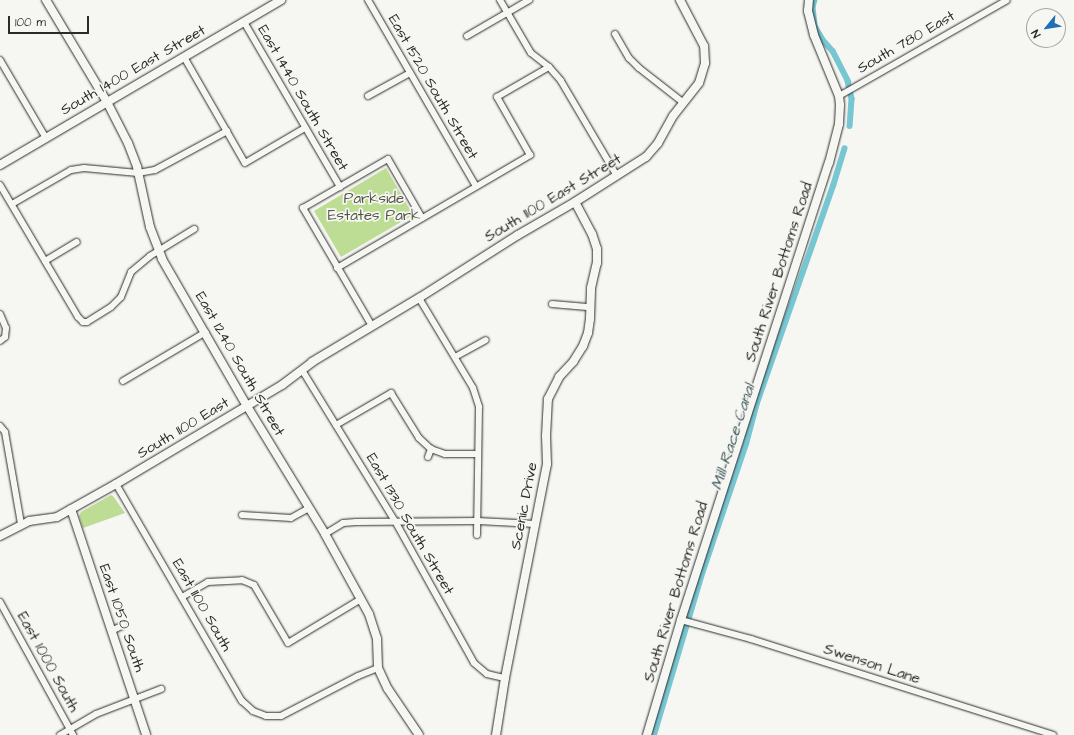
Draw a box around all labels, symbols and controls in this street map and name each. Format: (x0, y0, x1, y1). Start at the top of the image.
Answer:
street label: South 780 East (854, 7, 958, 77)
scale bar (10, 8, 91, 34)
north arrow (1026, 8, 1066, 48)
street label: East 1520 South Street (384, 11, 482, 163)
text: 100 m (15, 14, 46, 31)
street label: South 1400 East Street (57, 21, 209, 119)
street label: East 1440 South Street (254, 22, 352, 174)
text: N (1028, 27, 1044, 40)
street label: South 1100 East Street (481, 150, 625, 246)
street label: South River Bottoms Road (741, 180, 817, 364)
park label: Parkside Estates Park (328, 189, 420, 224)
street label: East 1240 South Street (191, 289, 289, 439)
water label: Mill Race Canal (707, 382, 759, 492)
street label: South 1100 East (134, 393, 232, 463)
street label: East 1330 South Street (362, 450, 458, 598)
street label: Scenic Drive (507, 461, 541, 551)
street label: South River Bottoms Road (640, 500, 712, 684)
street label: East 1100 South (168, 555, 236, 655)
street label: East 1050 South (95, 562, 149, 674)
street label: East 1000 South (13, 609, 83, 715)
street label: Swenson Lane (821, 640, 923, 688)

